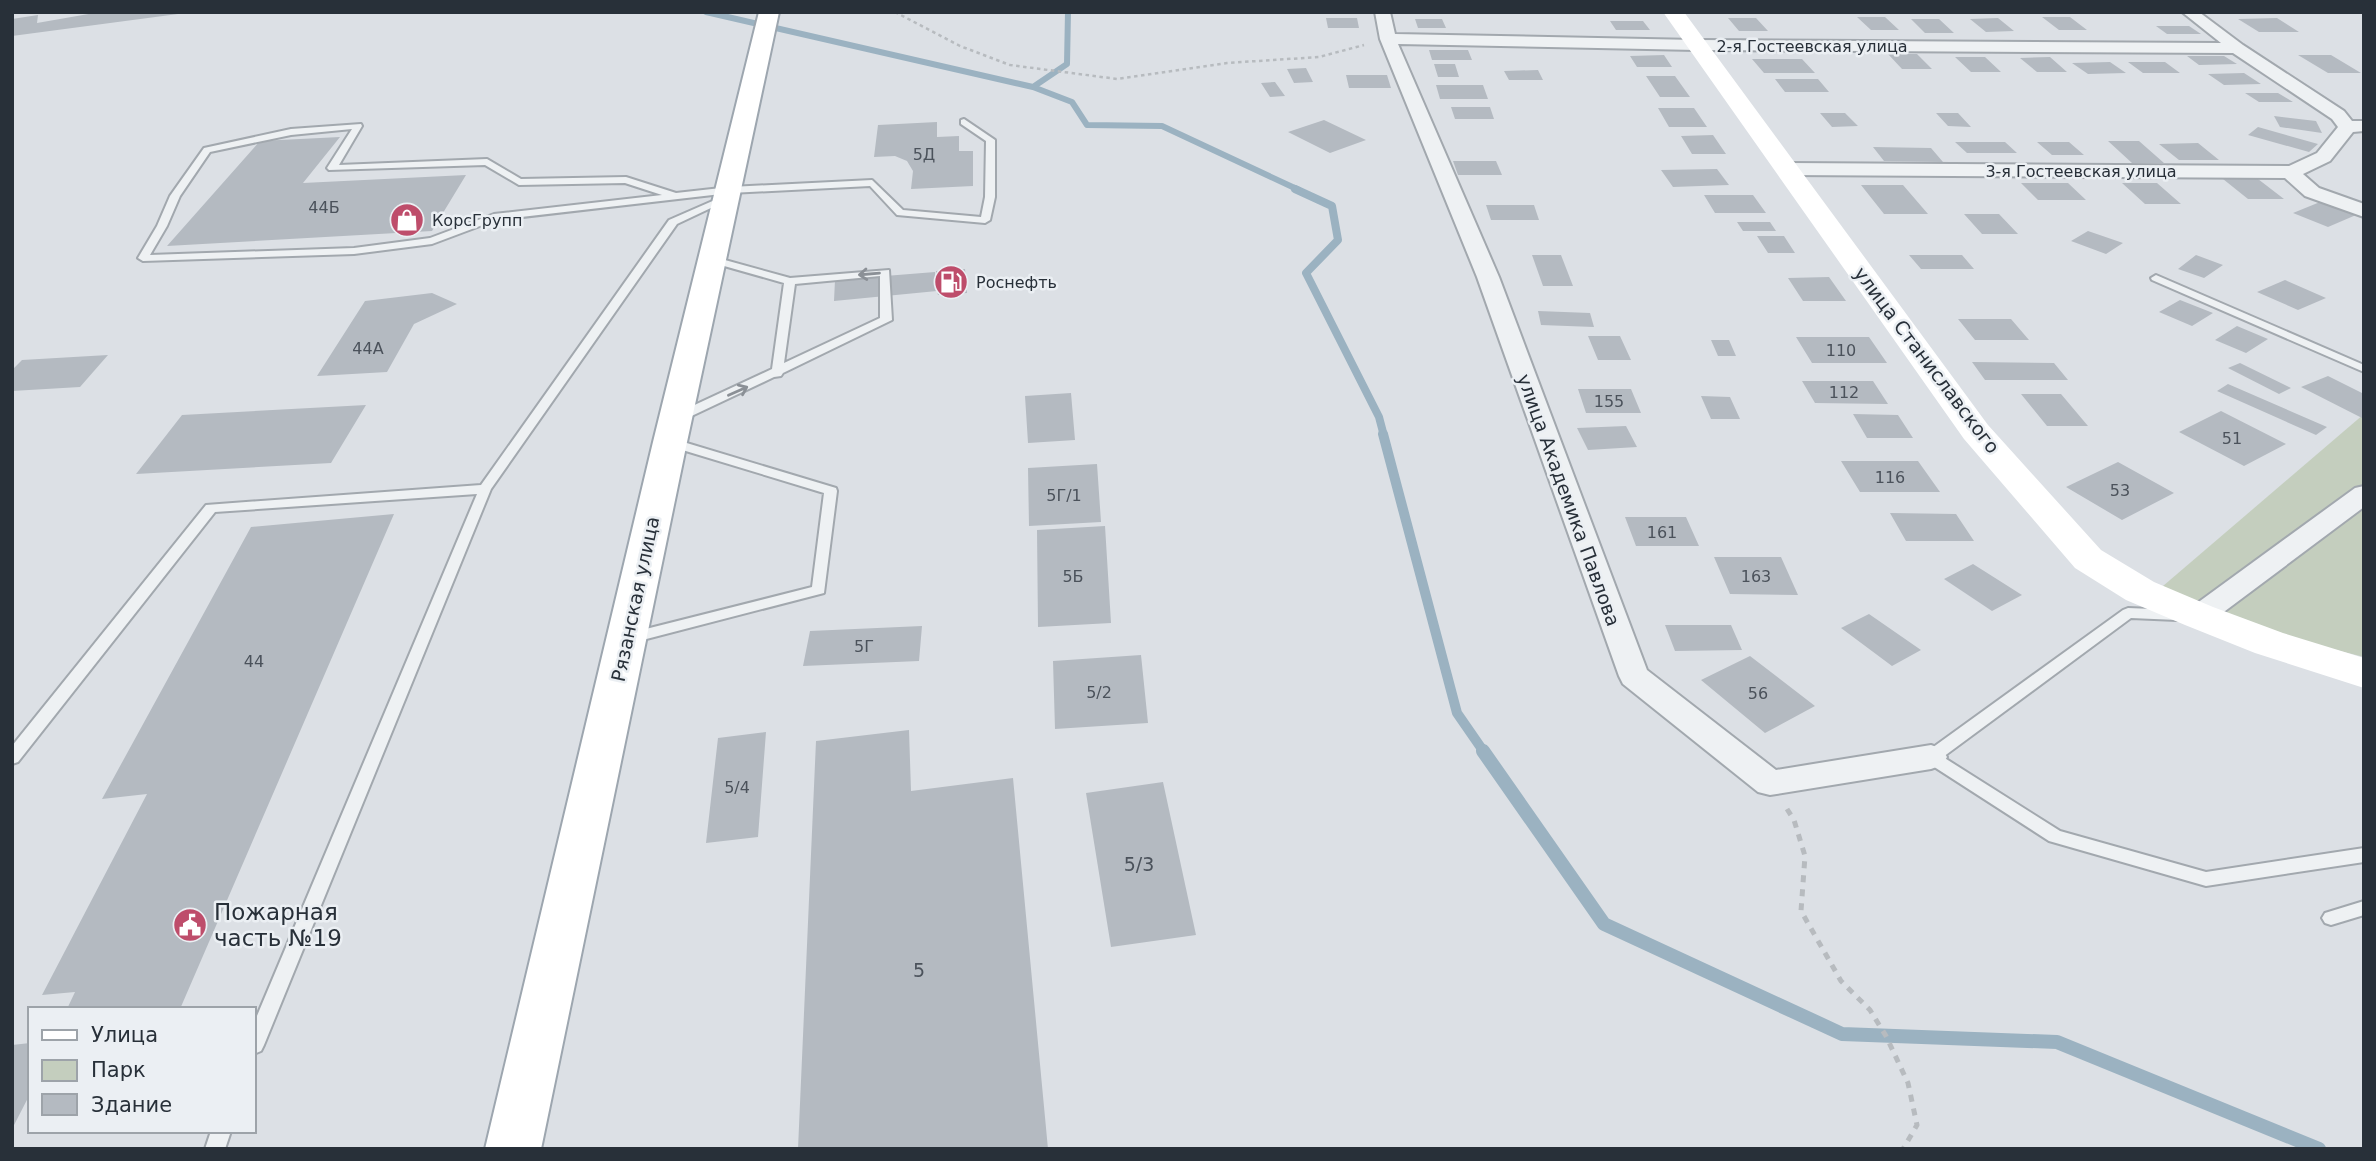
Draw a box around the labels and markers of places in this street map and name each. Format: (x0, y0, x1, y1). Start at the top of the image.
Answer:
shop icon: КорсГрупп (388, 201, 426, 239)
place label: КорсГрупп (432, 211, 522, 230)
fuel station icon: Роснефть (932, 263, 970, 301)
place label: Роснефть (976, 273, 1057, 292)
place label: Пожарная часть №19 (214, 899, 342, 951)
public building icon: Пожарная часть №19 (171, 906, 209, 944)

